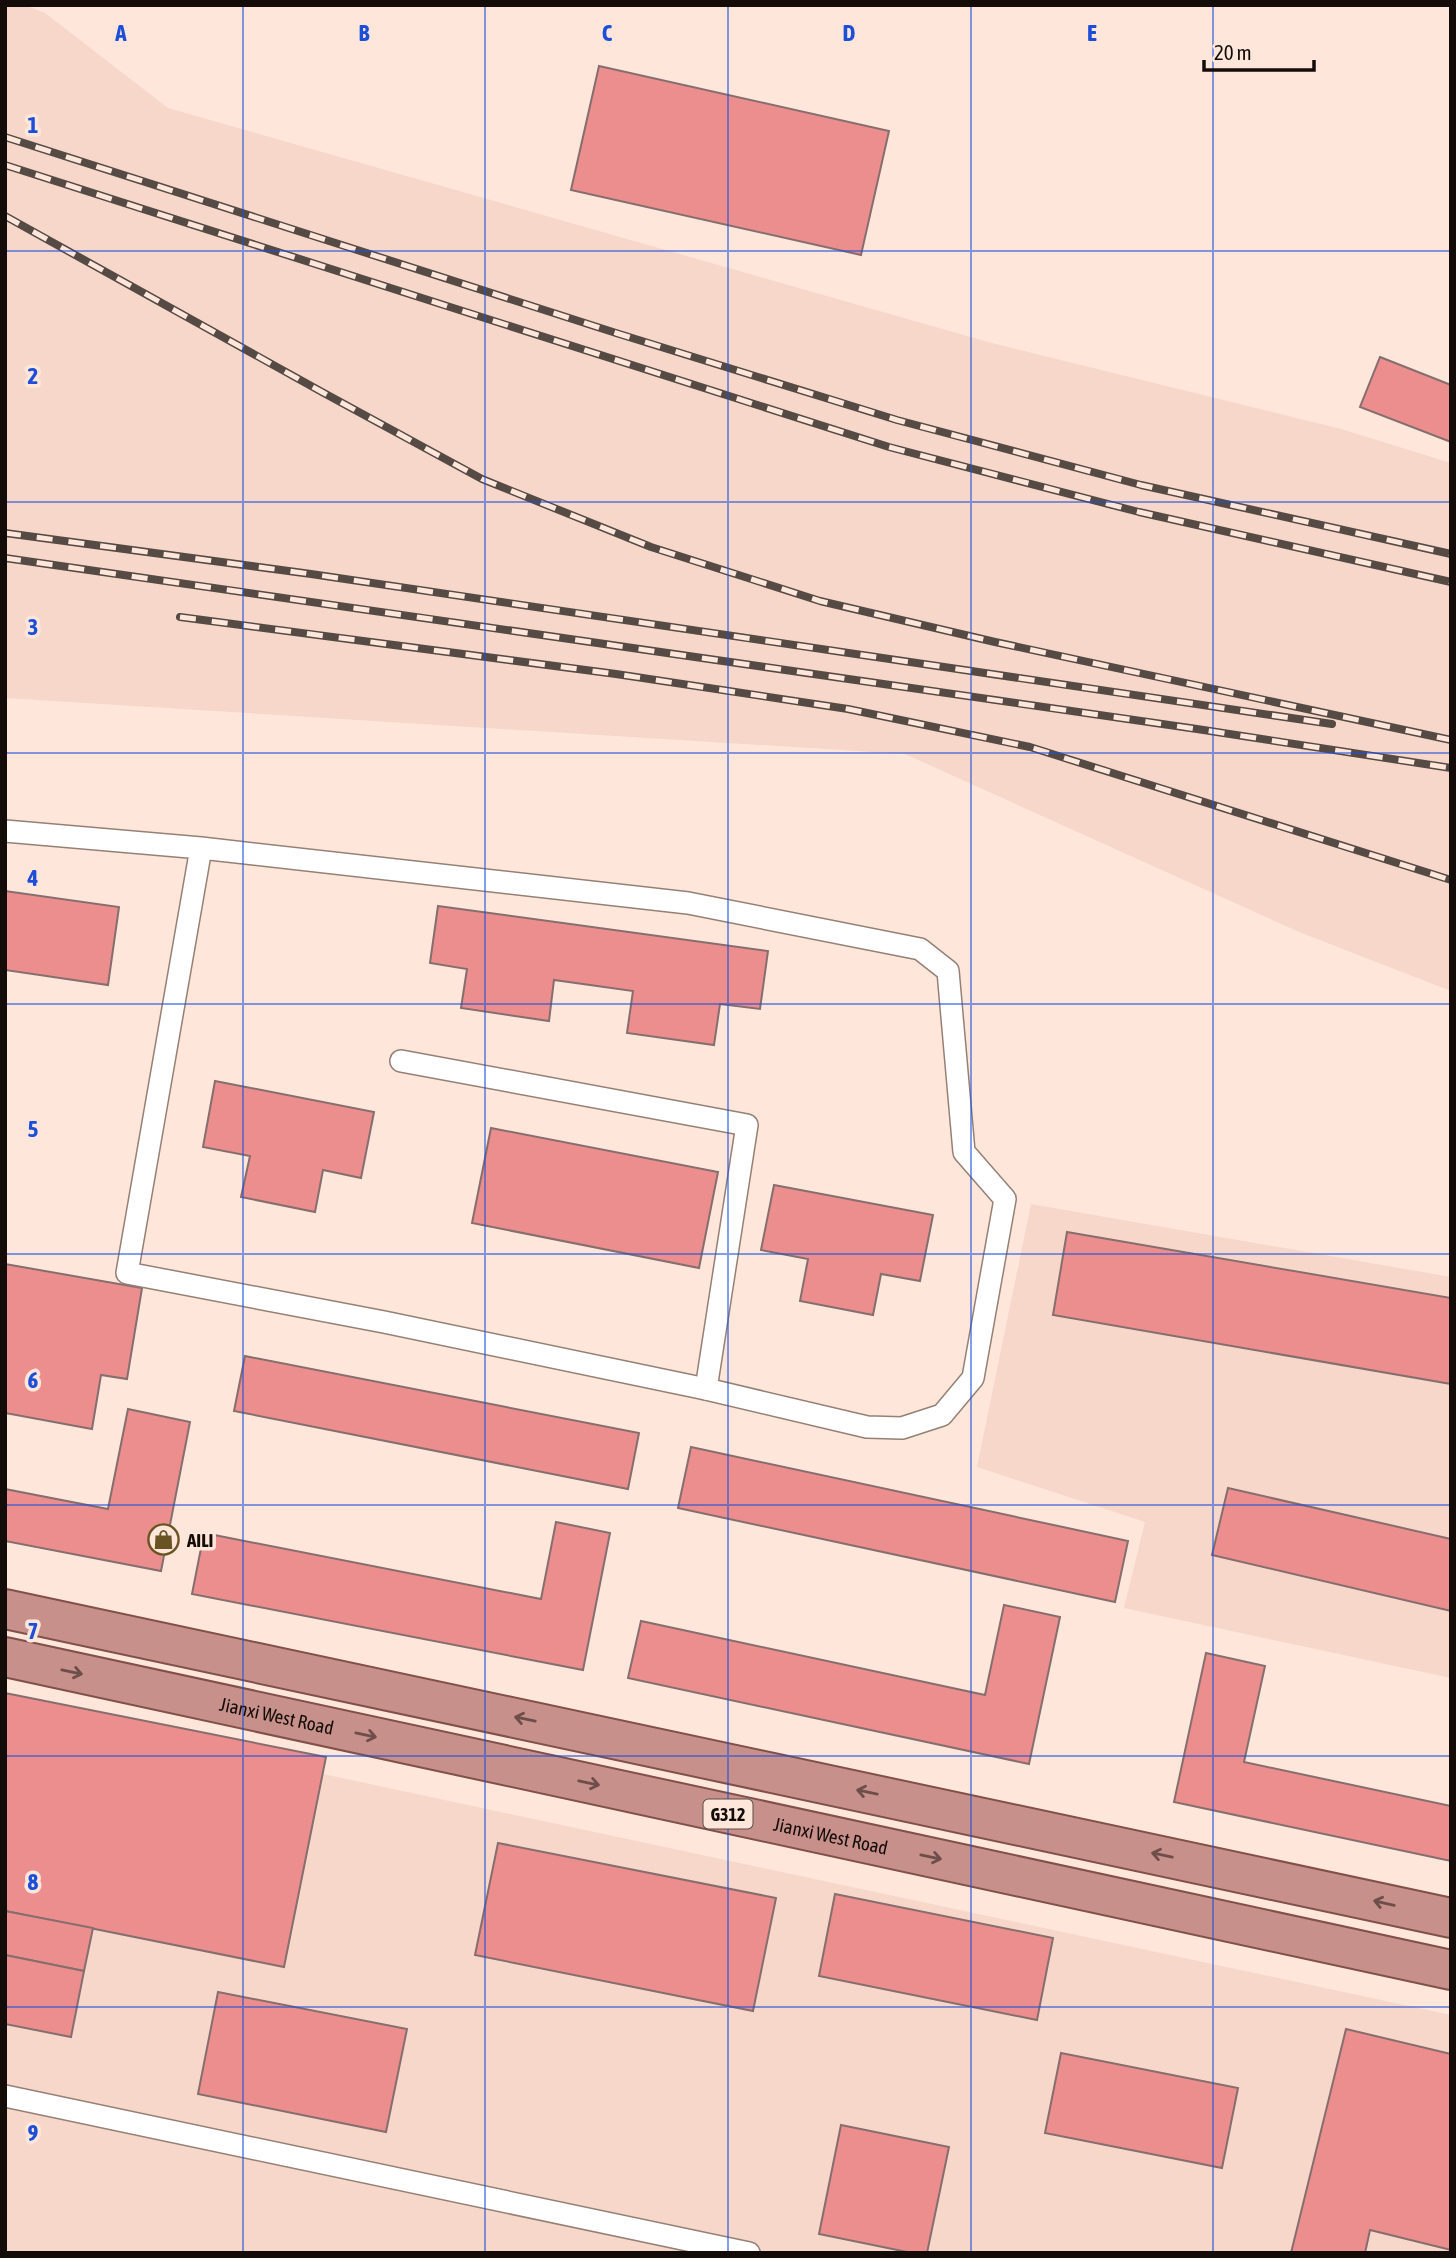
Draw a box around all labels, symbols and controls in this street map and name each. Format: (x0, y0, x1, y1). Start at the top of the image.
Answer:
text: A (114, 20, 127, 46)
text: B (359, 20, 370, 46)
text: C (602, 20, 613, 46)
text: D (843, 20, 856, 46)
text: E (1087, 20, 1097, 46)
scale bar (1204, 28, 1314, 72)
text: 20 m (1214, 40, 1252, 64)
text: 1 (28, 112, 39, 138)
text: 2 (28, 363, 38, 389)
text: 3 (28, 614, 38, 640)
text: 4 (27, 865, 39, 891)
text: 5 (28, 1116, 39, 1142)
text: 6 (28, 1367, 39, 1393)
shop icon: AILI (147, 1523, 181, 1557)
place label: AILI (186, 1529, 213, 1551)
text: 7 (28, 1618, 38, 1644)
one-way arrow (60, 1665, 83, 1679)
street label: Jianxi West Road (218, 1693, 336, 1739)
one-way arrow (514, 1712, 537, 1726)
one-way arrow (354, 1729, 377, 1743)
one-way arrow (577, 1777, 600, 1791)
one-way arrow (856, 1784, 879, 1798)
road number: G312 (704, 1800, 752, 1828)
street label: Jianxi West Road (772, 1813, 890, 1859)
one-way arrow (1151, 1847, 1174, 1861)
one-way arrow (919, 1851, 942, 1865)
text: 8 (28, 1869, 39, 1895)
one-way arrow (1373, 1895, 1396, 1909)
text: 9 (28, 2120, 39, 2146)

